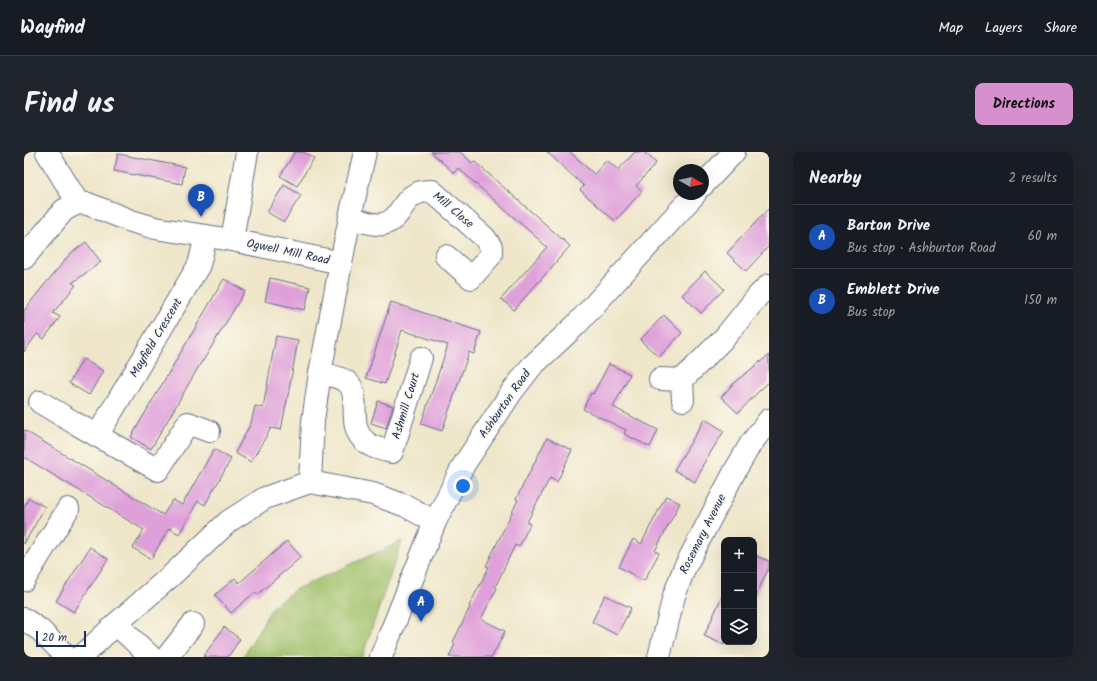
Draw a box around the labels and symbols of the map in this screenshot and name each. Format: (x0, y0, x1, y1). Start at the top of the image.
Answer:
north arrow (673, 164, 709, 200)
pin: B (188, 184, 214, 217)
street label: Mill Close (428, 187, 478, 233)
street label: Ogwell Mill Road (245, 234, 332, 270)
street label: Mayfield Crescent (125, 294, 187, 381)
street label: Ashburton Road (474, 365, 536, 442)
street label: Ashmill Court (387, 370, 425, 442)
your location (453, 476, 473, 496)
street label: Rosemary Avenue (675, 490, 732, 577)
pin: A (408, 589, 434, 622)
scale bar (36, 629, 86, 648)

